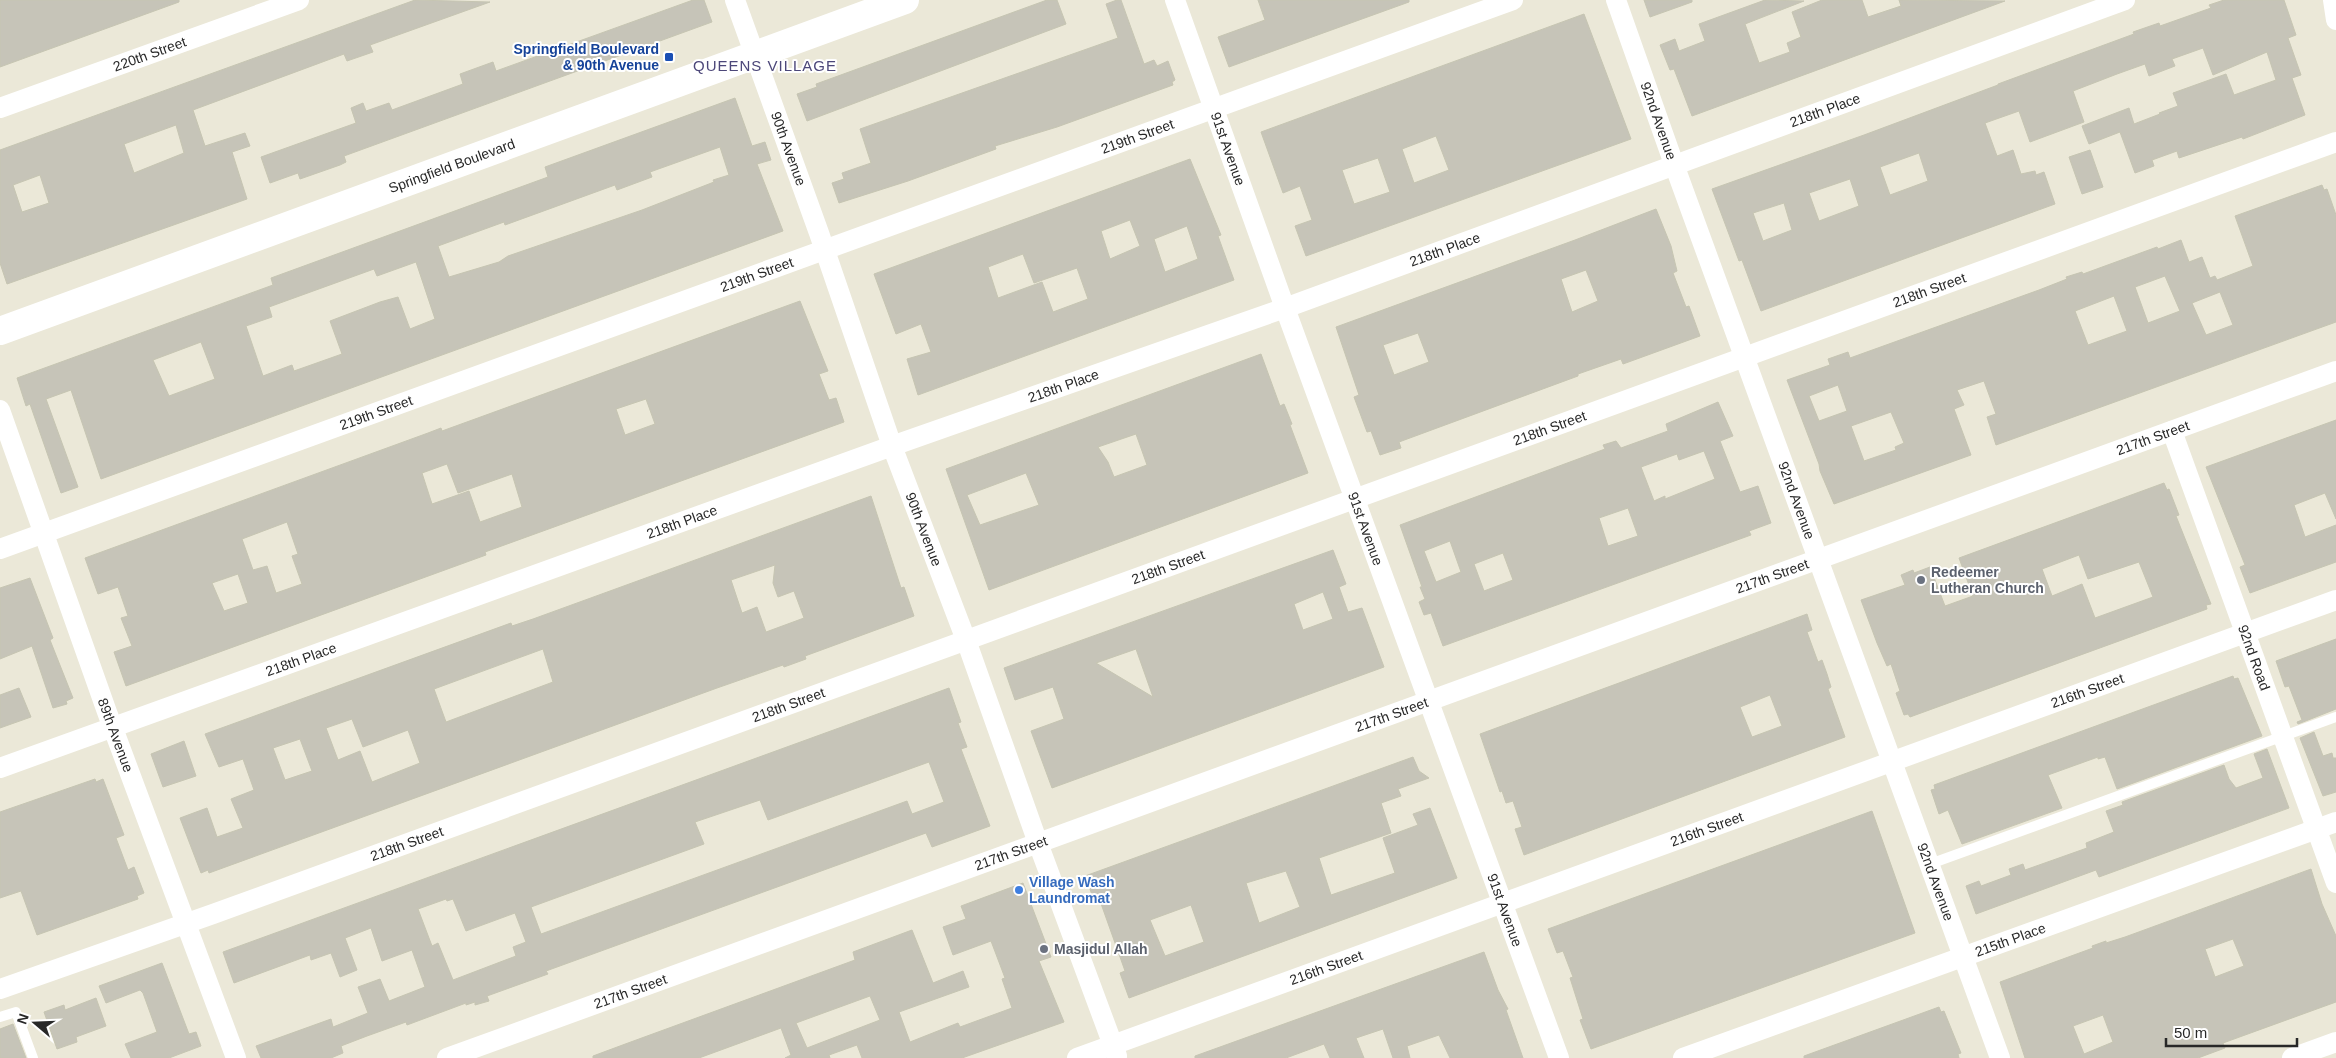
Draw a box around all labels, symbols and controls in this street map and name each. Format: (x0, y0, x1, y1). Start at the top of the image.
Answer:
street label: 220th Street (111, 33, 188, 74)
place label: Springfield Boulevard & 90th Avenue (514, 41, 659, 73)
marker: Springfield Boulevard & 90th Avenue (663, 51, 675, 63)
district label: QUEENS VILLAGE (693, 57, 837, 74)
street label: 92nd Avenue (1638, 80, 1680, 162)
street label: 218th Place (1787, 90, 1863, 130)
street label: 90th Avenue (768, 109, 809, 188)
street label: 91st Avenue (1208, 110, 1249, 188)
street label: 219th Street (1099, 116, 1176, 157)
street label: Springfield Boulevard (386, 135, 517, 196)
street label: 218th Place (1407, 229, 1482, 270)
street label: 219th Street (718, 254, 795, 295)
street label: 218th Street (1891, 269, 1968, 310)
street label: 218th Place (1026, 366, 1101, 406)
street label: 219th Street (337, 392, 415, 433)
street label: 218th Street (1511, 407, 1588, 449)
street label: 217th Street (2114, 417, 2191, 458)
street label: 92nd Avenue (1775, 459, 1818, 542)
street label: 90th Avenue (902, 490, 945, 569)
street label: 91st Avenue (1345, 490, 1386, 568)
street label: 218th Place (644, 502, 720, 542)
street label: 218th Street (1129, 546, 1207, 587)
street label: 217th Street (1733, 555, 1811, 597)
place label: Redeemer Lutheran Church (1931, 564, 2044, 596)
marker: Redeemer Lutheran Church (1915, 574, 1927, 586)
street label: 92nd Road (2235, 623, 2273, 693)
street label: 218th Place (263, 639, 339, 679)
street label: 216th Street (2049, 670, 2126, 711)
street label: 218th Street (750, 684, 827, 725)
street label: 217th Street (1353, 694, 1430, 735)
street label: 89th Avenue (95, 696, 137, 774)
street label: 216th Street (1668, 808, 1745, 850)
street label: 218th Street (368, 823, 445, 864)
street label: 217th Street (972, 832, 1050, 873)
street label: 92nd Avenue (1914, 841, 1957, 923)
street label: 91st Avenue (1484, 871, 1526, 949)
place label: Village Wash Laundromat (1029, 874, 1115, 906)
marker: Village Wash Laundromat (1013, 884, 1025, 896)
street label: 215th Place (1973, 920, 2048, 960)
place label: Masjidul Allah (1054, 941, 1148, 957)
marker: Masjidul Allah (1038, 943, 1050, 955)
street label: 216th Street (1287, 947, 1365, 988)
street label: 217th Street (592, 971, 669, 1012)
north arrow (10, 998, 60, 1048)
text: N (13, 1011, 32, 1026)
scale bar (2166, 1016, 2297, 1048)
text: 50 m (2174, 1024, 2207, 1041)

